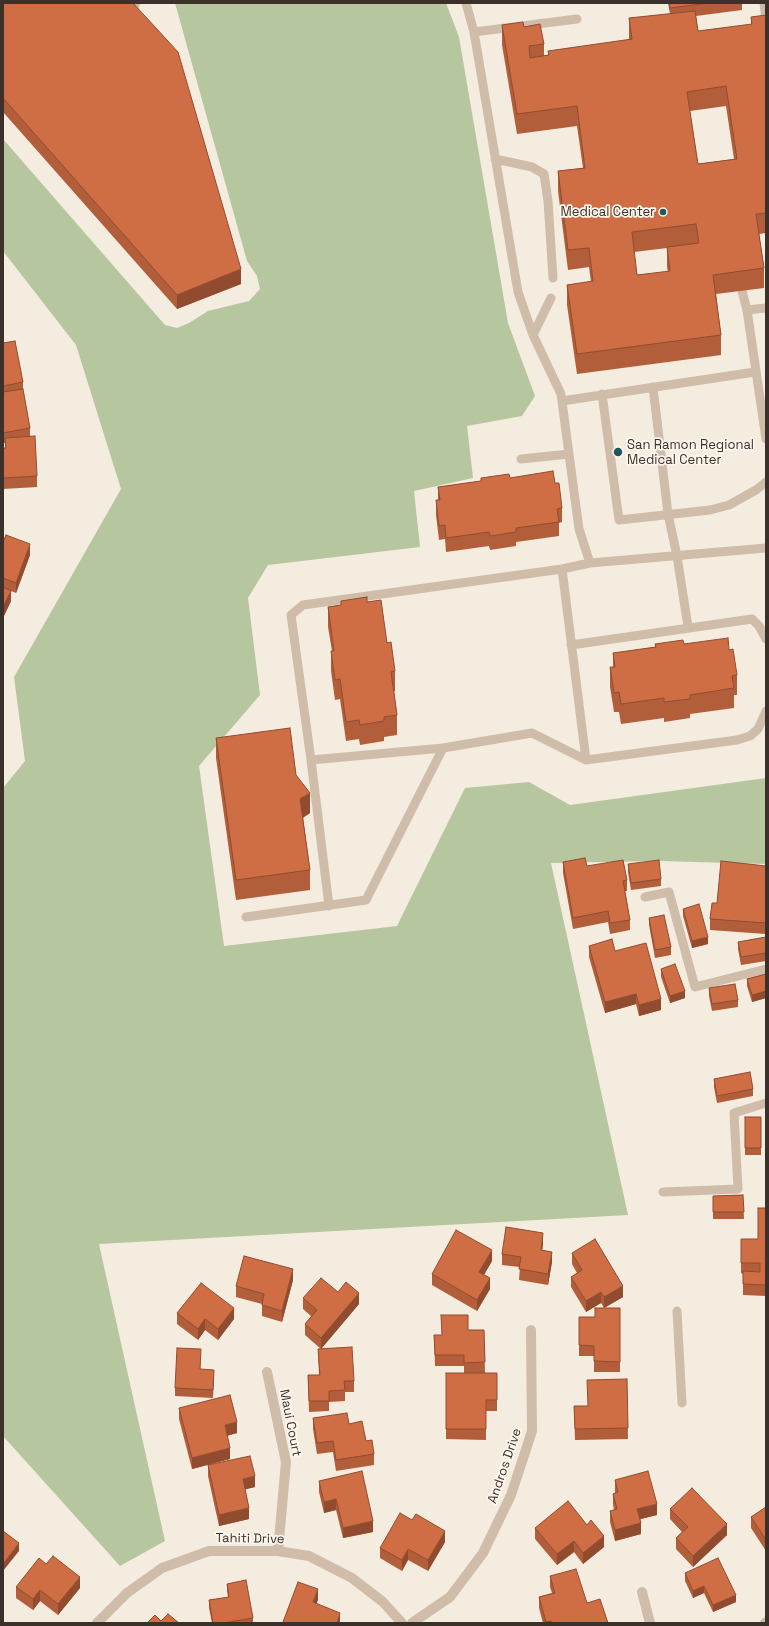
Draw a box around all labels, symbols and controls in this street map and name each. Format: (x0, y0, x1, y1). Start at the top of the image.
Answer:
place label: Medical Center (561, 204, 655, 220)
marker: Medical Center (658, 207, 668, 217)
place label: San Ramon Regional Medical Center (627, 437, 754, 468)
marker: San Ramon Regional Medical Center (612, 446, 624, 458)
street label: Maui Court (276, 1388, 304, 1458)
street label: Andros Drive (485, 1426, 525, 1506)
street label: Tahiti Drive (215, 1531, 285, 1547)

